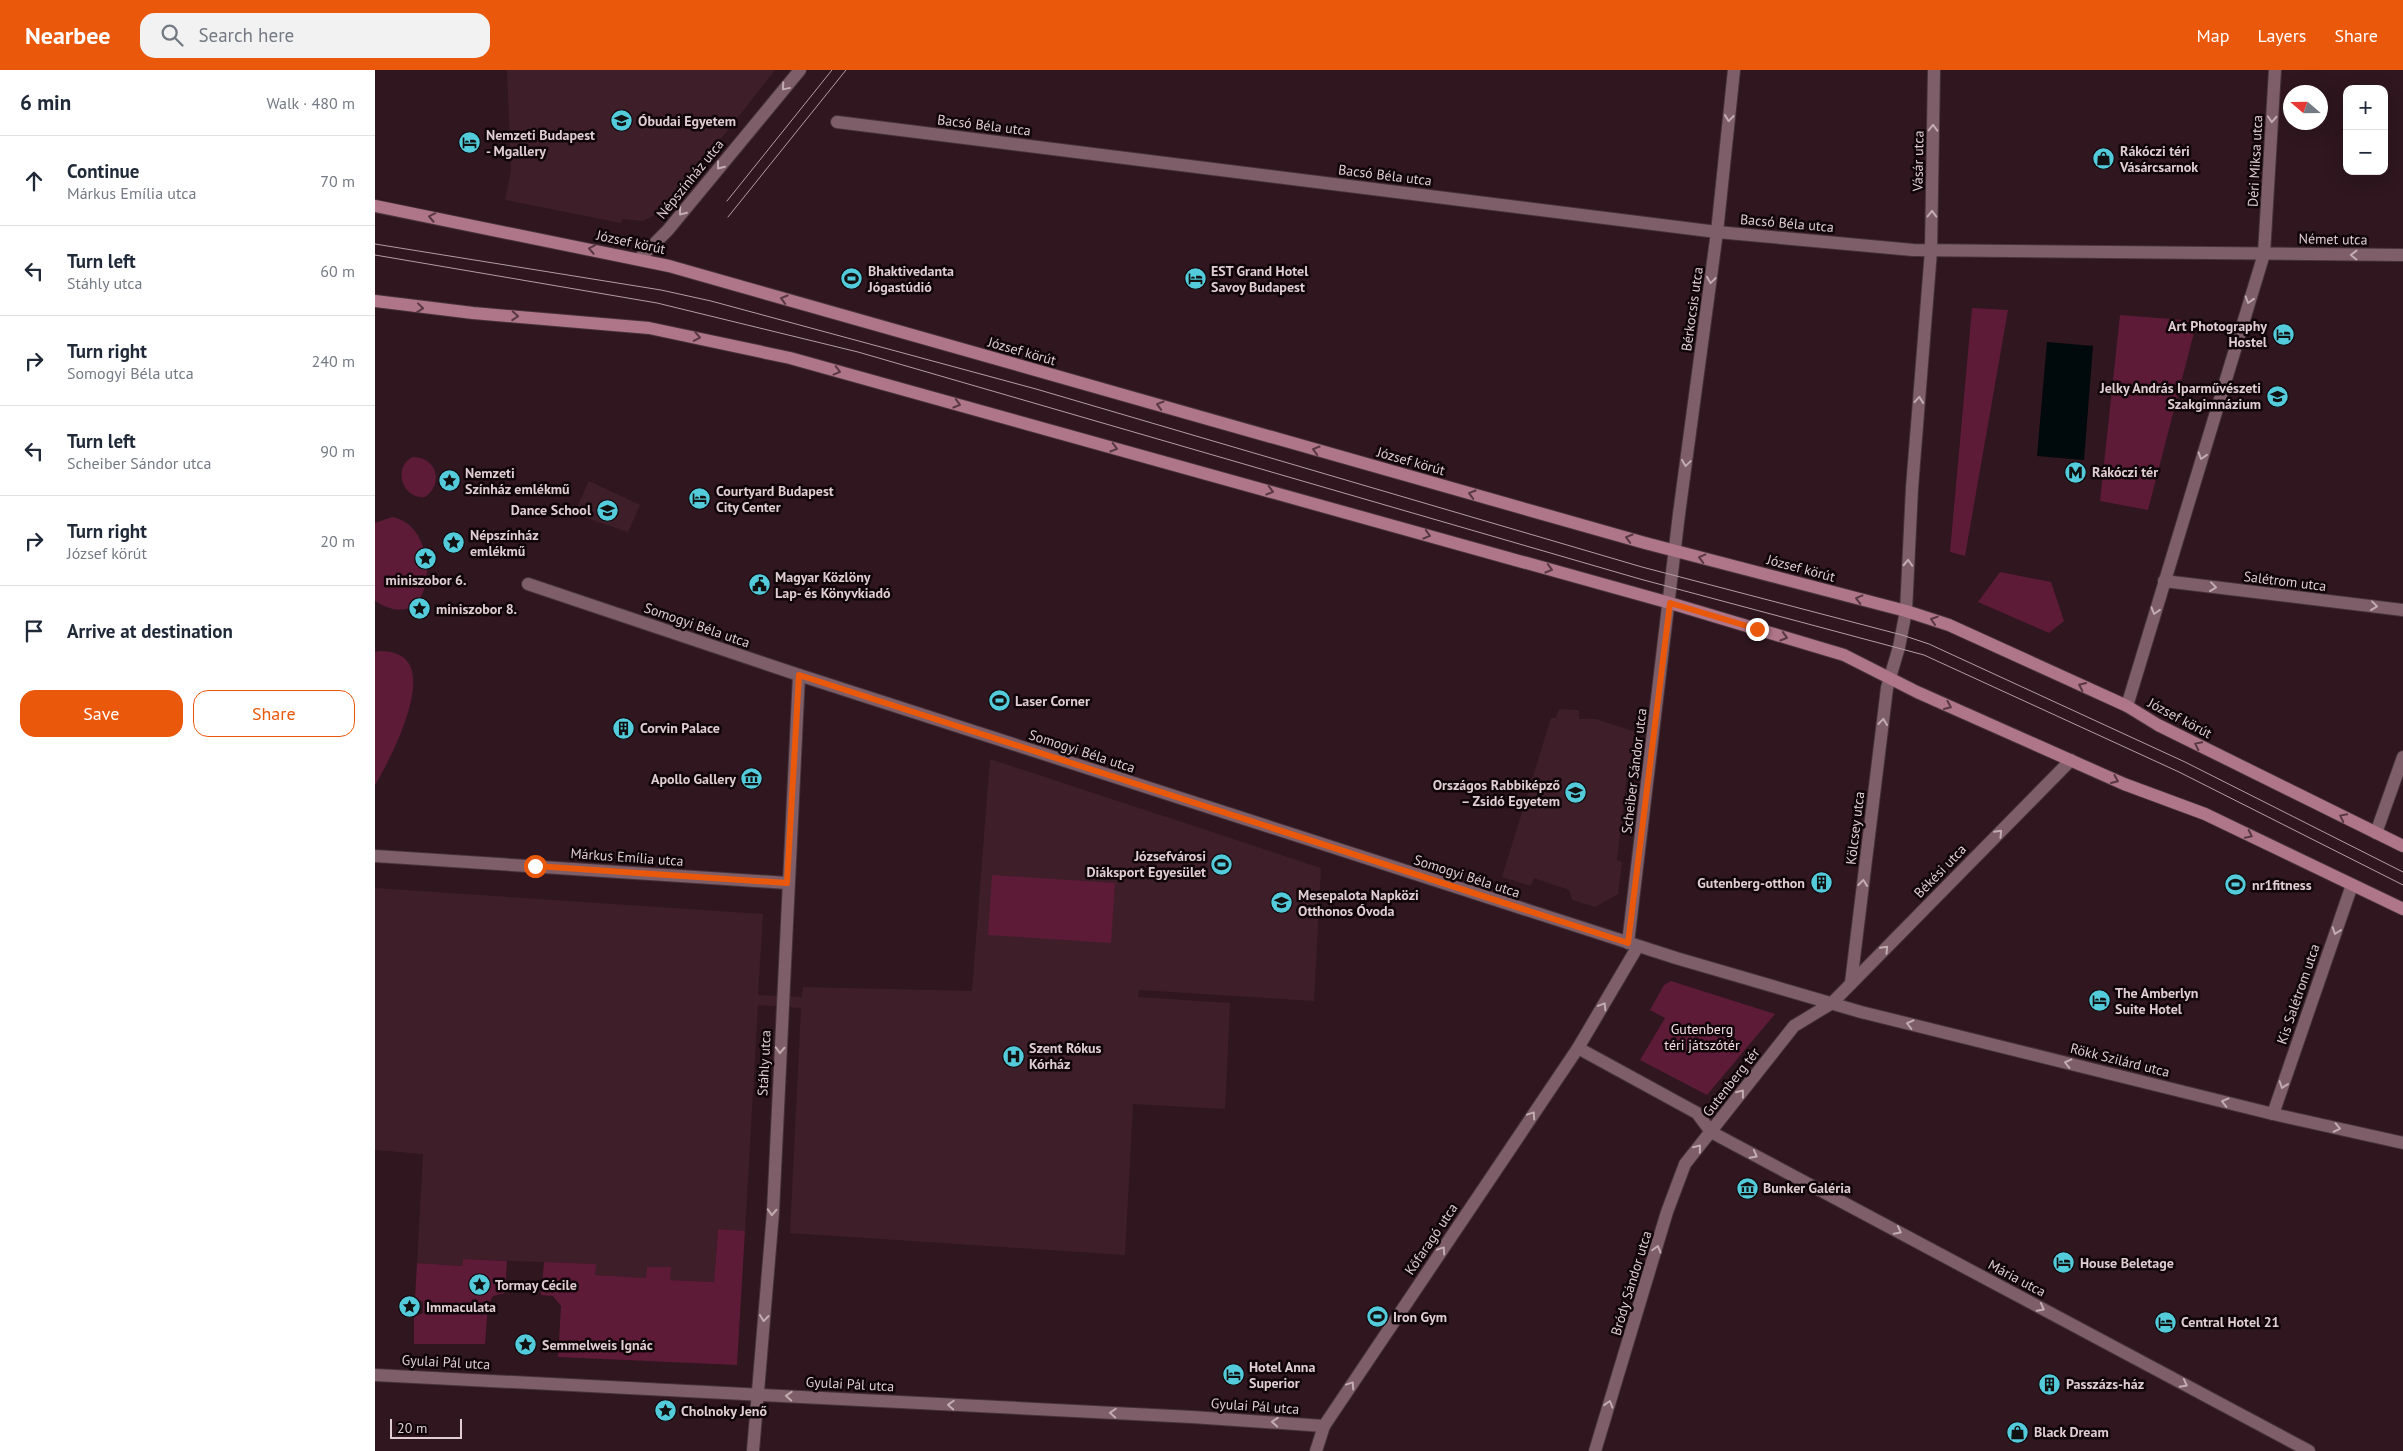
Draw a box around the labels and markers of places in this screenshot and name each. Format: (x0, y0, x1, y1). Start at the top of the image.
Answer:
school or university icon: Óbudai Egyetem (610, 109, 634, 133)
place label: Óbudai Egyetem (638, 112, 736, 130)
place label: Nemzeti Budapest - Mgallery (486, 126, 595, 160)
hotel icon: Nemzeti Budapest - Mgallery (458, 131, 482, 155)
place label: Rákóczi téri Vásárcsarnok (2119, 142, 2198, 176)
shop icon: Rákóczi téri Vásárcsarnok (2092, 147, 2116, 171)
place label: Bhaktivedanta Jógastúdió (867, 262, 954, 296)
place label: EST Grand Hotel Savoy Budapest (1211, 262, 1309, 296)
sports icon: Bhaktivedanta Jógastúdió (840, 267, 864, 291)
hotel icon: EST Grand Hotel Savoy Budapest (1183, 267, 1207, 291)
place label: Art Photography Hostel (2168, 317, 2268, 351)
hotel icon: Art Photography Hostel (2271, 322, 2295, 346)
place label: Jelky András Iparművészeti Szakgimnázium (2099, 379, 2261, 413)
school or university icon: Jelky András Iparművészeti Szakgimnázium (2265, 384, 2289, 408)
metro station icon: Rákóczi tér (2064, 460, 2088, 484)
place label: Rákóczi tér (2092, 463, 2158, 481)
place label: Nemzeti Színház emlékmű (465, 464, 570, 498)
place icon: Nemzeti Színház emlékmű (437, 469, 461, 493)
place label: Courtyard Budapest City Center (716, 482, 834, 516)
hotel icon: Courtyard Budapest City Center (688, 487, 712, 511)
school or university icon: Dance School (595, 498, 619, 522)
place label: Dance School (511, 501, 592, 519)
place label: Népszínház emlékmű (470, 526, 539, 560)
place icon: Népszínház emlékmű (442, 531, 466, 555)
place icon: miniszobor 6. (414, 546, 438, 570)
place label: Magyar Közlöny Lap- és Könyvkiadó (775, 568, 891, 602)
place label: miniszobor 6. (385, 571, 467, 589)
public building icon: Magyar Közlöny Lap- és Könyvkiadó (747, 573, 771, 597)
place icon: miniszobor 8. (408, 597, 432, 621)
place label: miniszobor 8. (436, 600, 517, 618)
sports icon: Laser Corner (987, 689, 1011, 713)
place label: Laser Corner (1015, 692, 1090, 710)
building icon: Corvin Palace (612, 716, 636, 740)
place label: Corvin Palace (640, 719, 720, 737)
museum icon: Apollo Gallery (740, 767, 764, 791)
place label: Apollo Gallery (651, 770, 736, 788)
place label: Országos Rabbiképző – Zsidó Egyetem (1433, 776, 1560, 810)
school or university icon: Országos Rabbiképző – Zsidó Egyetem (1564, 781, 1588, 805)
place label: Józsefvárosi Diáksport Egyesület (1087, 847, 1206, 881)
sports icon: Józsefvárosi Diáksport Egyesület (1210, 852, 1234, 876)
building icon: Gutenberg-otthon (1809, 871, 1833, 895)
sports icon: nr1fitness (2224, 873, 2248, 897)
place label: Gutenberg-otthon (1697, 874, 1805, 892)
place label: nr1fitness (2252, 876, 2312, 894)
place label: Mesepalota Napközi Otthonos Óvoda (1298, 886, 1419, 920)
school or university icon: Mesepalota Napközi Otthonos Óvoda (1270, 891, 1294, 915)
place label: The Amberlyn Suite Hotel (2115, 984, 2198, 1018)
hotel icon: The Amberlyn Suite Hotel (2087, 989, 2111, 1013)
place label: Szent Rókus Kórház (1029, 1039, 1102, 1073)
hospital icon: Szent Rókus Kórház (1001, 1044, 1025, 1068)
museum icon: Bunker Galéria (1735, 1176, 1759, 1200)
place label: Bunker Galéria (1763, 1179, 1851, 1197)
hotel icon: House Beletage (2052, 1251, 2076, 1275)
place label: House Beletage (2080, 1254, 2174, 1272)
place icon: Tormay Cécile (467, 1273, 491, 1297)
place label: Tormay Cécile (495, 1276, 577, 1294)
place icon: Immaculata (398, 1295, 422, 1319)
place label: Immaculata (426, 1298, 496, 1316)
sports icon: Iron Gym (1365, 1305, 1389, 1329)
place label: Iron Gym (1393, 1308, 1447, 1326)
hotel icon: Central Hotel 21 (2153, 1310, 2177, 1334)
place label: Central Hotel 21 (2181, 1313, 2280, 1331)
place icon: Semmelweis Ignác (514, 1333, 538, 1357)
place label: Semmelweis Ignác (542, 1336, 653, 1354)
place label: Hotel Anna Superior (1249, 1358, 1315, 1392)
hotel icon: Hotel Anna Superior (1221, 1363, 1245, 1387)
building icon: Passzázs-ház (2038, 1372, 2062, 1396)
place label: Passzázs-ház (2066, 1375, 2144, 1393)
place icon: Cholnoky Jenő (653, 1399, 677, 1423)
place label: Cholnoky Jenő (681, 1402, 767, 1420)
shop icon: Black Dream (2006, 1420, 2030, 1444)
place label: Black Dream (2034, 1423, 2109, 1441)

